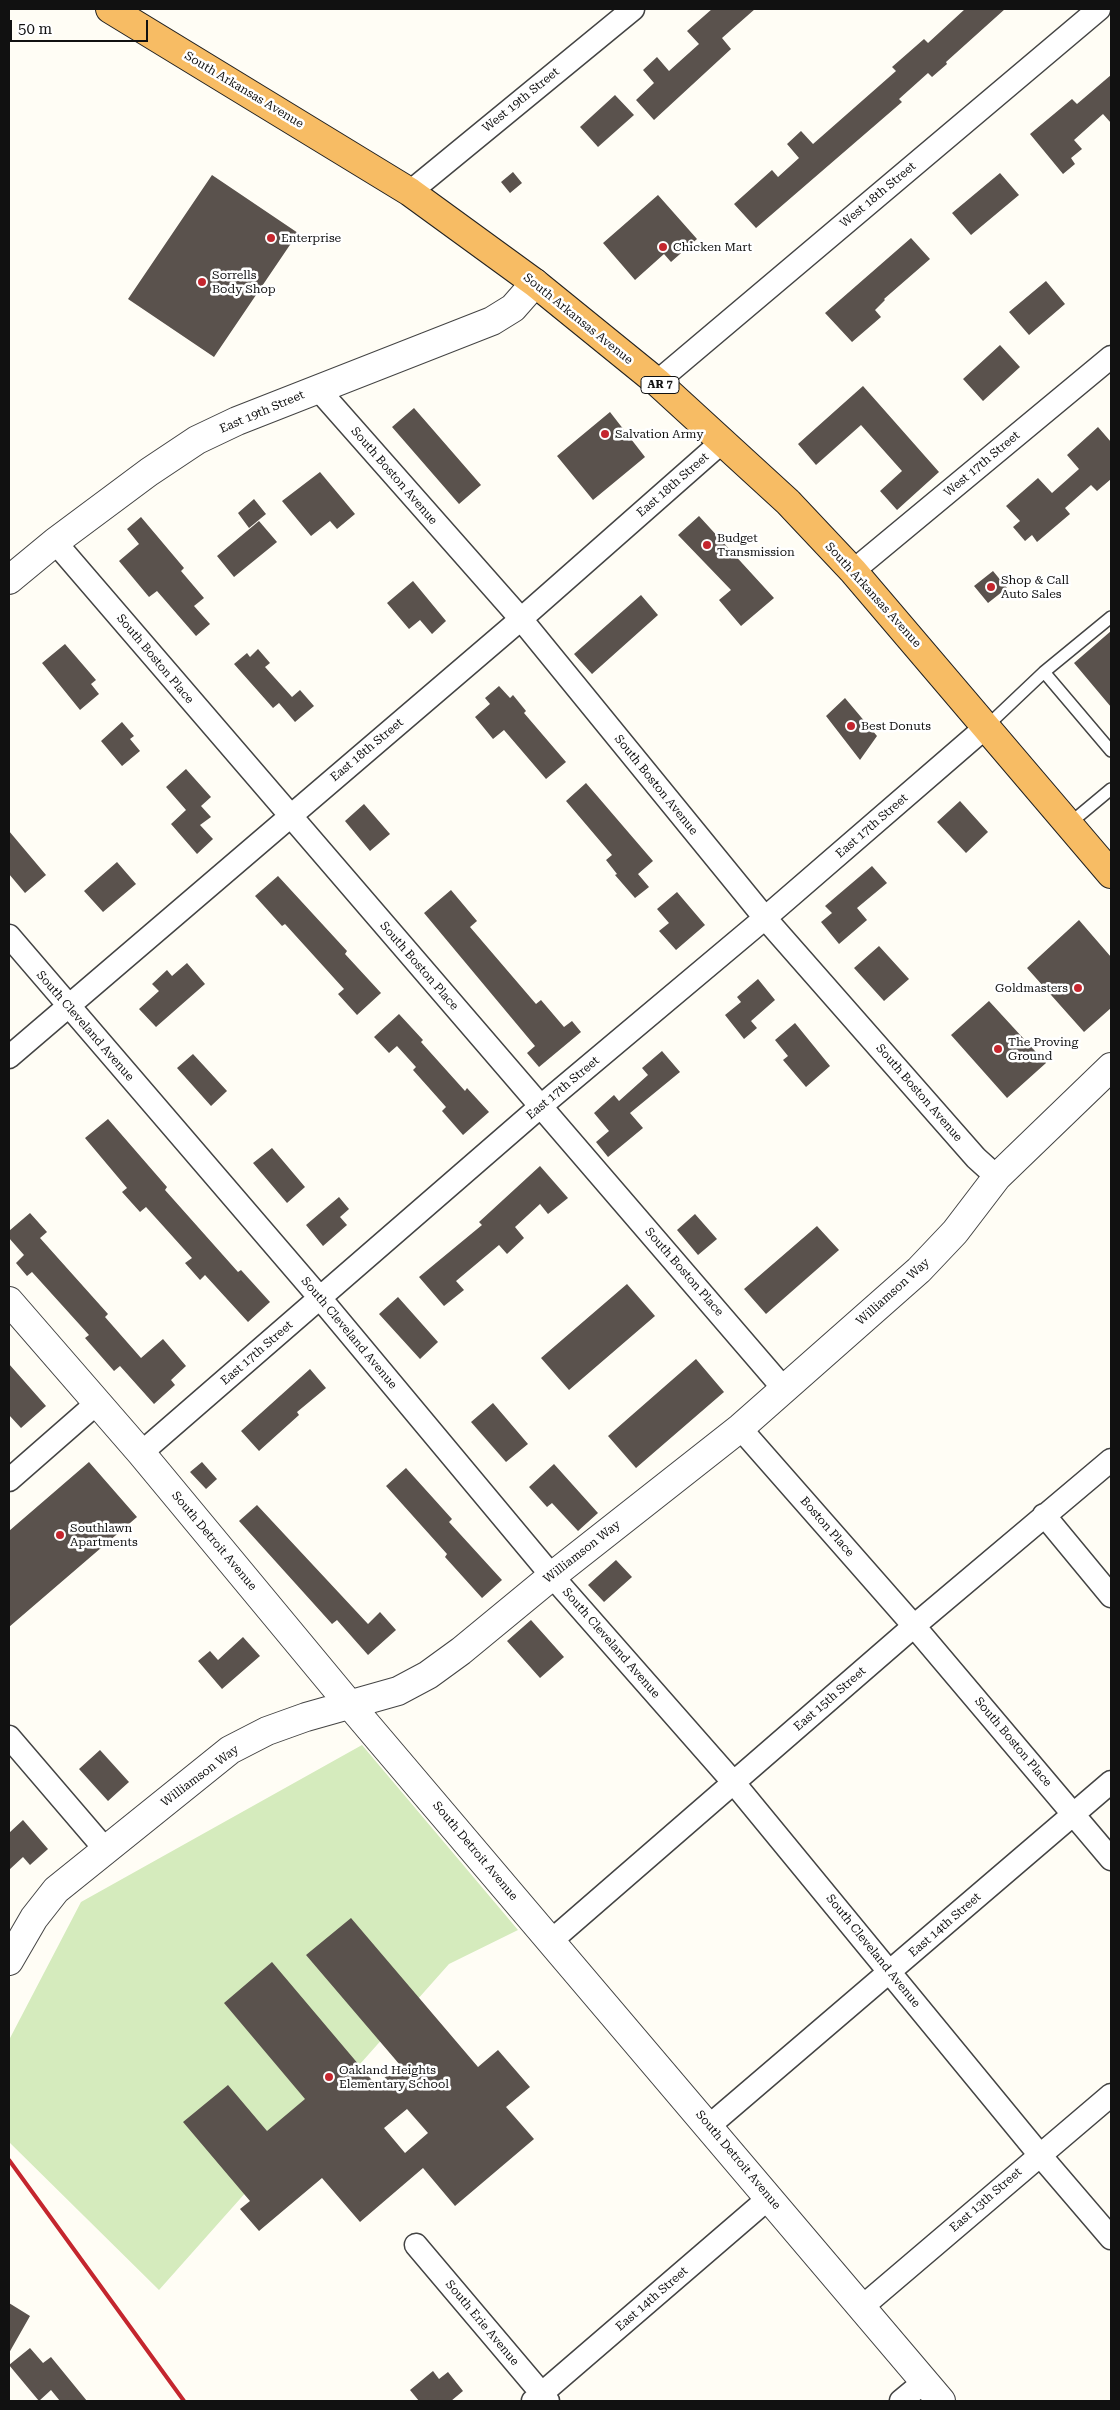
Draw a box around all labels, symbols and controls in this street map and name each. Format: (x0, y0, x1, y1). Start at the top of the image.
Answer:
scale bar (12, 10, 150, 42)
text: 50 m (18, 20, 52, 38)
street label: South Arkansas Avenue (182, 49, 306, 131)
street label: West 19th Street (480, 65, 562, 135)
street label: West 18th Street (837, 159, 919, 231)
place label: Enterprise (281, 231, 341, 245)
marker: Enterprise (265, 232, 277, 244)
place label: Chicken Mart (673, 240, 752, 254)
marker: Chicken Mart (657, 241, 669, 253)
place label: Sorrells Body Shop (212, 268, 276, 296)
street label: South Arkansas Avenue (520, 270, 636, 368)
marker: Sorrells Body Shop (196, 276, 208, 288)
road number: AR 7 (641, 376, 679, 394)
street label: East 19th Street (217, 388, 307, 436)
street label: South Boston Avenue (348, 424, 440, 528)
place label: Salvation Army (615, 427, 704, 441)
marker: Salvation Army (599, 428, 611, 440)
street label: West 17th Street (941, 428, 1023, 500)
street label: East 18th Street (634, 450, 712, 520)
place label: Budget Transmission (717, 531, 795, 559)
marker: Budget Transmission (701, 539, 713, 551)
street label: South Arkansas Avenue (822, 539, 924, 651)
place label: Shop & Call Auto Sales (1001, 573, 1069, 601)
marker: Shop & Call Auto Sales (985, 581, 997, 593)
street label: South Boston Place (113, 611, 197, 707)
street label: East 18th Street (328, 715, 406, 785)
place label: Best Donuts (861, 719, 931, 733)
marker: Best Donuts (845, 720, 857, 732)
street label: South Boston Avenue (611, 732, 701, 838)
street label: East 17th Street (833, 791, 911, 861)
street label: South Boston Place (377, 919, 461, 1013)
street label: South Cleveland Avenue (33, 968, 137, 1084)
place label: Goldmasters (995, 981, 1068, 995)
marker: Goldmasters (1072, 982, 1084, 994)
place label: The Proving Ground (1008, 1035, 1078, 1063)
street label: South Boston Avenue (873, 1041, 965, 1145)
marker: The Proving Ground (992, 1043, 1004, 1055)
street label: East 17th Street (524, 1053, 602, 1123)
street label: South Boston Place (642, 1225, 726, 1319)
street label: Williamson Way (853, 1255, 933, 1329)
street label: South Cleveland Avenue (298, 1274, 400, 1392)
street label: East 17th Street (218, 1318, 296, 1388)
street label: South Detroit Avenue (168, 1489, 260, 1593)
street label: Boston Place (797, 1494, 857, 1560)
street label: Williamson Way (541, 1518, 623, 1586)
place label: Southlawn Apartments (70, 1521, 138, 1549)
marker: Southlawn Apartments (54, 1529, 66, 1541)
street label: South Cleveland Avenue (559, 1585, 663, 1701)
street label: East 15th Street (791, 1664, 869, 1734)
street label: South Boston Place (971, 1694, 1055, 1790)
street label: Williamson Way (158, 1742, 242, 1810)
street label: South Detroit Avenue (429, 1799, 521, 1903)
street label: East 14th Street (906, 1890, 984, 1960)
street label: South Cleveland Avenue (823, 1892, 923, 2010)
place label: Oakland Heights Elementary School (339, 2063, 449, 2091)
marker: Oakland Heights Elementary School (323, 2071, 335, 2083)
street label: South Detroit Avenue (692, 2108, 784, 2212)
street label: East 13th Street (947, 2165, 1025, 2235)
street label: East 14th Street (613, 2264, 691, 2334)
street label: South Erie Avenue (442, 2277, 522, 2369)

